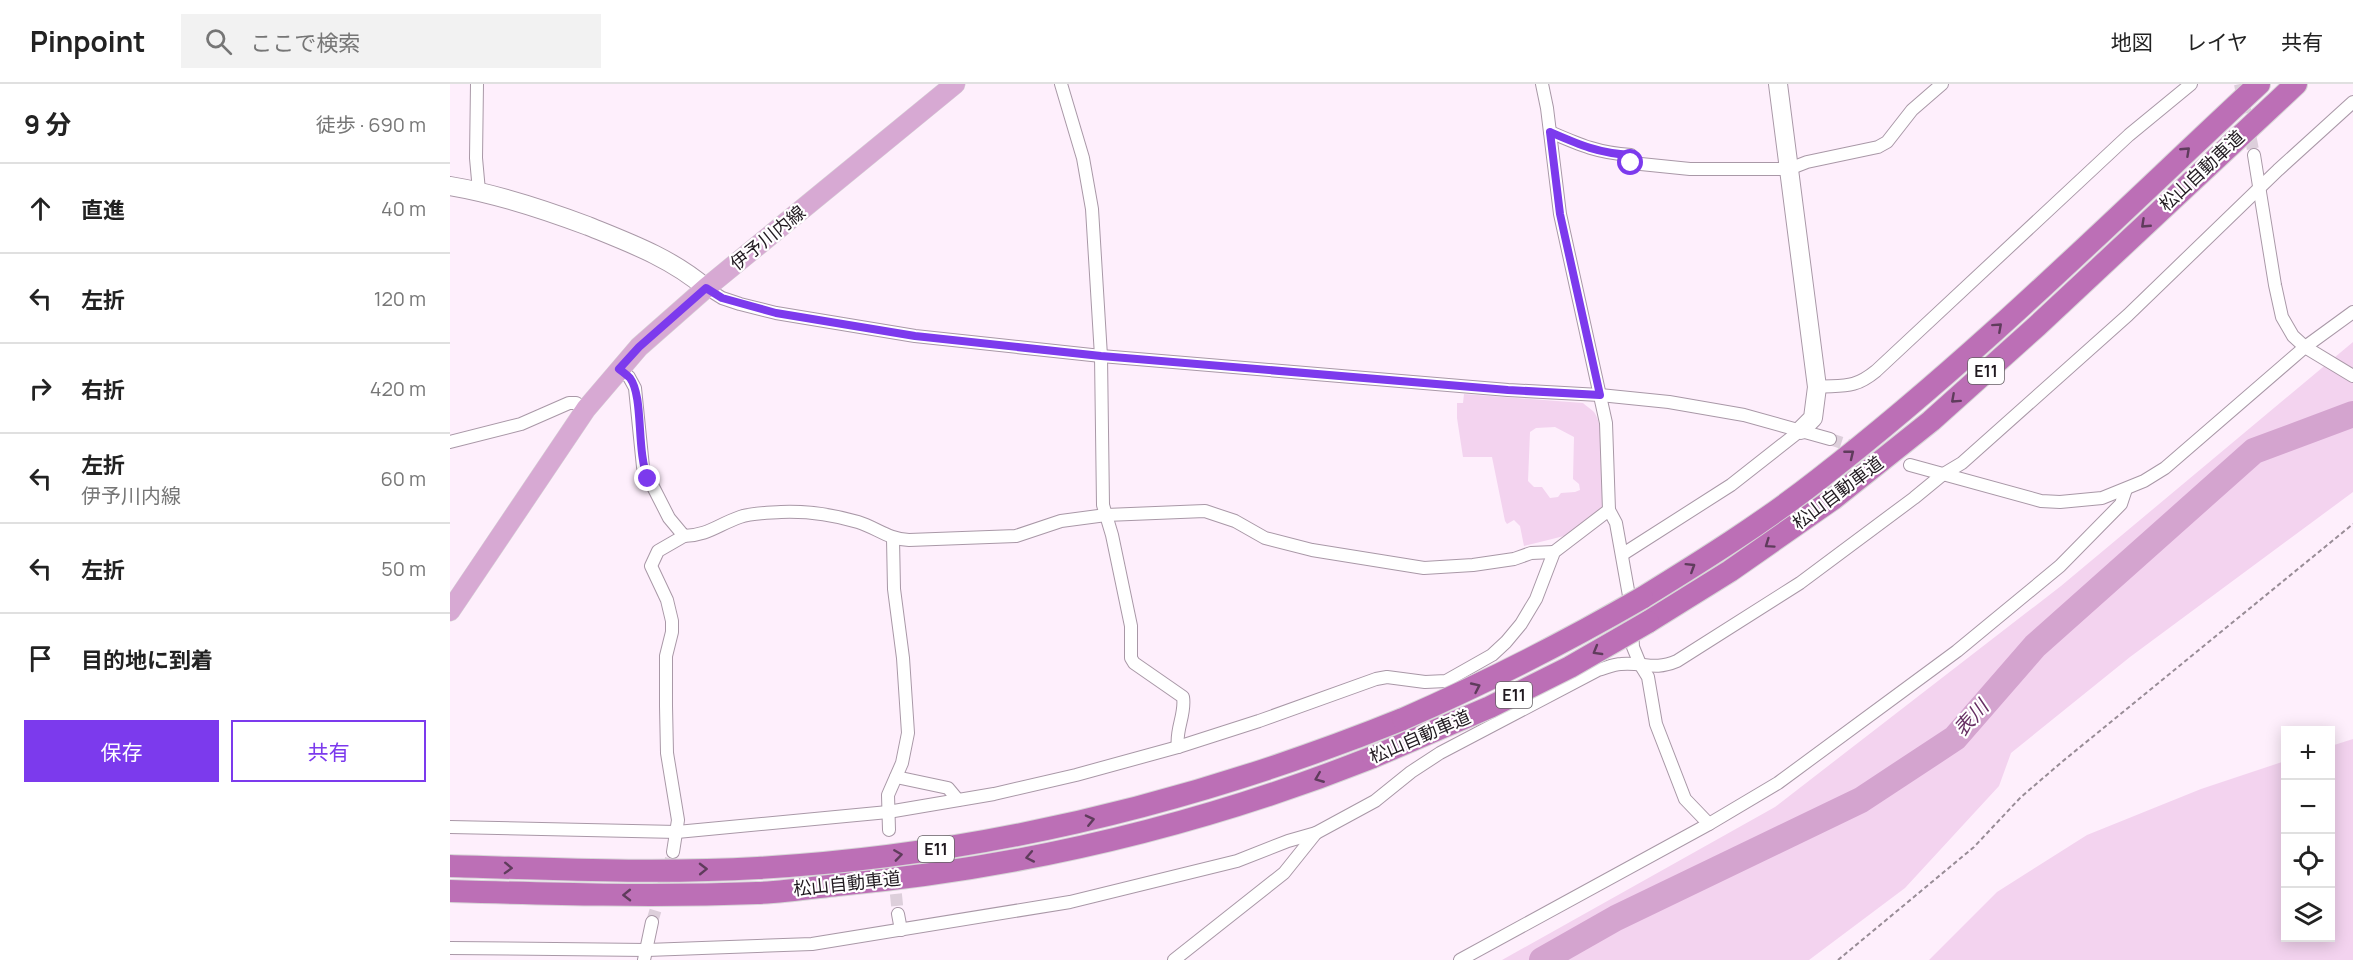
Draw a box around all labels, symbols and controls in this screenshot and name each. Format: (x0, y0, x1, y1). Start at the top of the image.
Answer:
search box (181, 14, 601, 68)
text: Pinpoint (30, 22, 145, 60)
icon: search (202, 25, 235, 58)
text: ここで検索 (250, 28, 360, 58)
text: 地図 (2111, 28, 2153, 56)
text: レイヤ (2186, 28, 2248, 56)
text: 共有 (2281, 28, 2323, 56)
text: 9 分 (24, 106, 71, 142)
text: 徒歩 · 690 m (316, 111, 426, 138)
street label: 松山自動車道 (2154, 125, 2249, 216)
one-way arrow (2180, 147, 2190, 158)
route start (1617, 149, 1643, 175)
icon: ahead (24, 192, 57, 225)
text: 直進 (81, 195, 125, 225)
text: 40 m (381, 195, 426, 222)
street label: 伊予川内線 (725, 200, 810, 275)
one-way arrow (2141, 217, 2152, 228)
icon: left (24, 282, 57, 315)
text: 左折 (81, 285, 125, 315)
text: 120 m (374, 285, 426, 312)
one-way arrow (1991, 323, 2002, 334)
road number: E11 (1968, 358, 2004, 384)
icon: right (24, 372, 57, 405)
text: 右折 (81, 375, 125, 405)
text: 420 m (370, 375, 426, 402)
one-way arrow (1952, 392, 1962, 403)
text: 左折 (81, 450, 125, 480)
street label: 松山自動車道 (1787, 450, 1888, 534)
one-way arrow (1843, 451, 1854, 462)
icon: left (24, 462, 57, 495)
text: 60 m (380, 465, 426, 492)
route end (634, 465, 660, 491)
text: 伊予川内線 (81, 482, 181, 509)
one-way arrow (1764, 537, 1775, 548)
icon: left (24, 552, 57, 585)
text: 左折 (81, 555, 125, 585)
text: 50 m (381, 555, 426, 582)
one-way arrow (1685, 563, 1695, 575)
icon: arrive (24, 642, 57, 675)
one-way arrow (1593, 644, 1604, 655)
text: 目的地に到着 (81, 645, 213, 675)
one-way arrow (1469, 682, 1480, 694)
road number: E11 (1496, 682, 1532, 708)
water label: 表川 (1947, 692, 1995, 742)
street label: 松山自動車道 (1365, 704, 1474, 768)
button: 保存 (24, 720, 219, 782)
button: 共有 (231, 720, 426, 782)
map controls (2281, 726, 2335, 942)
button: + (2281, 726, 2335, 780)
one-way arrow (1314, 771, 1325, 783)
button: − (2281, 780, 2335, 834)
one-way arrow (1084, 815, 1094, 828)
button: locate (2281, 834, 2335, 888)
road number: E11 (918, 836, 954, 862)
one-way arrow (893, 849, 902, 861)
one-way arrow (1025, 850, 1035, 863)
one-way arrow (504, 862, 513, 874)
one-way arrow (699, 863, 708, 875)
street label: 松山自動車道 (792, 865, 902, 901)
button: layers (2281, 888, 2335, 942)
one-way arrow (623, 889, 632, 901)

